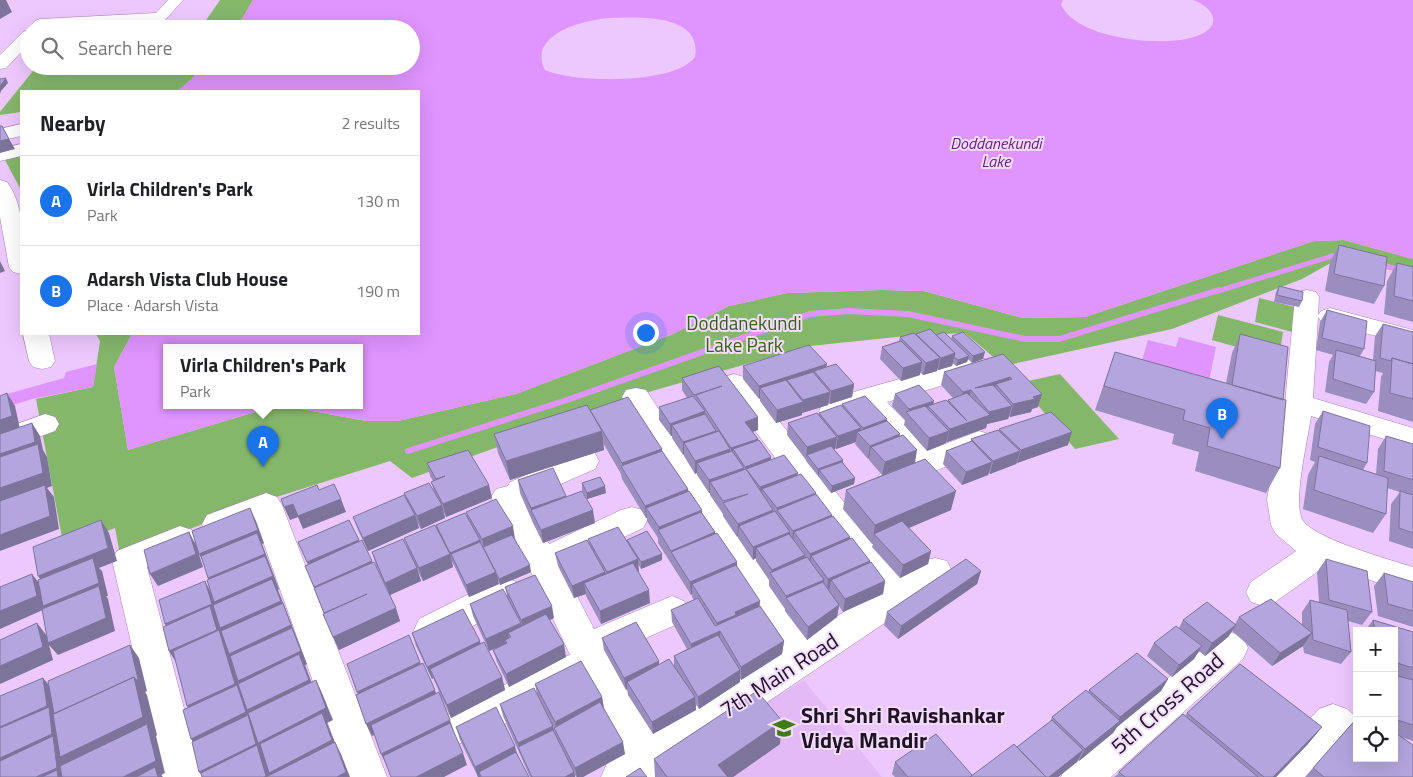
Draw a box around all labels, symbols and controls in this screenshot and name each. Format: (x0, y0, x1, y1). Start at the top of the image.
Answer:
search box (20, 20, 420, 75)
text: Search here (78, 33, 172, 62)
icon: search (38, 34, 66, 62)
text: Nearby (40, 107, 105, 139)
text: 2 results (341, 111, 400, 135)
water label: Doddanekundi Lake (950, 131, 1043, 173)
text: Virla Children's Park (87, 174, 253, 203)
text: A (51, 189, 61, 213)
text: 130 m (356, 189, 400, 213)
text: Park (87, 203, 118, 227)
text: Adarsh Vista Club House (87, 264, 288, 293)
text: B (51, 279, 61, 303)
text: 190 m (356, 279, 400, 303)
text: Place · Adarsh Vista (87, 293, 219, 317)
park label: Doddanekundi Lake Park (686, 308, 802, 359)
your location (633, 320, 659, 346)
popup (163, 344, 363, 409)
text: Virla Children's Park (180, 350, 346, 379)
text: Park (180, 379, 211, 403)
pin: B (1206, 398, 1238, 439)
pin: A (247, 426, 279, 467)
street label: 7th Main Road (713, 624, 845, 726)
map controls (1353, 627, 1398, 762)
button: + (1353, 627, 1398, 672)
street label: 5th Cross Road (1103, 644, 1231, 762)
button: − (1353, 672, 1398, 717)
place label: Shri Shri Ravishankar Vidya Mandir (801, 698, 1005, 757)
school or university icon: Shri Shri Ravishankar Vidya Mandir (771, 715, 797, 741)
button: locate (1353, 717, 1398, 762)

